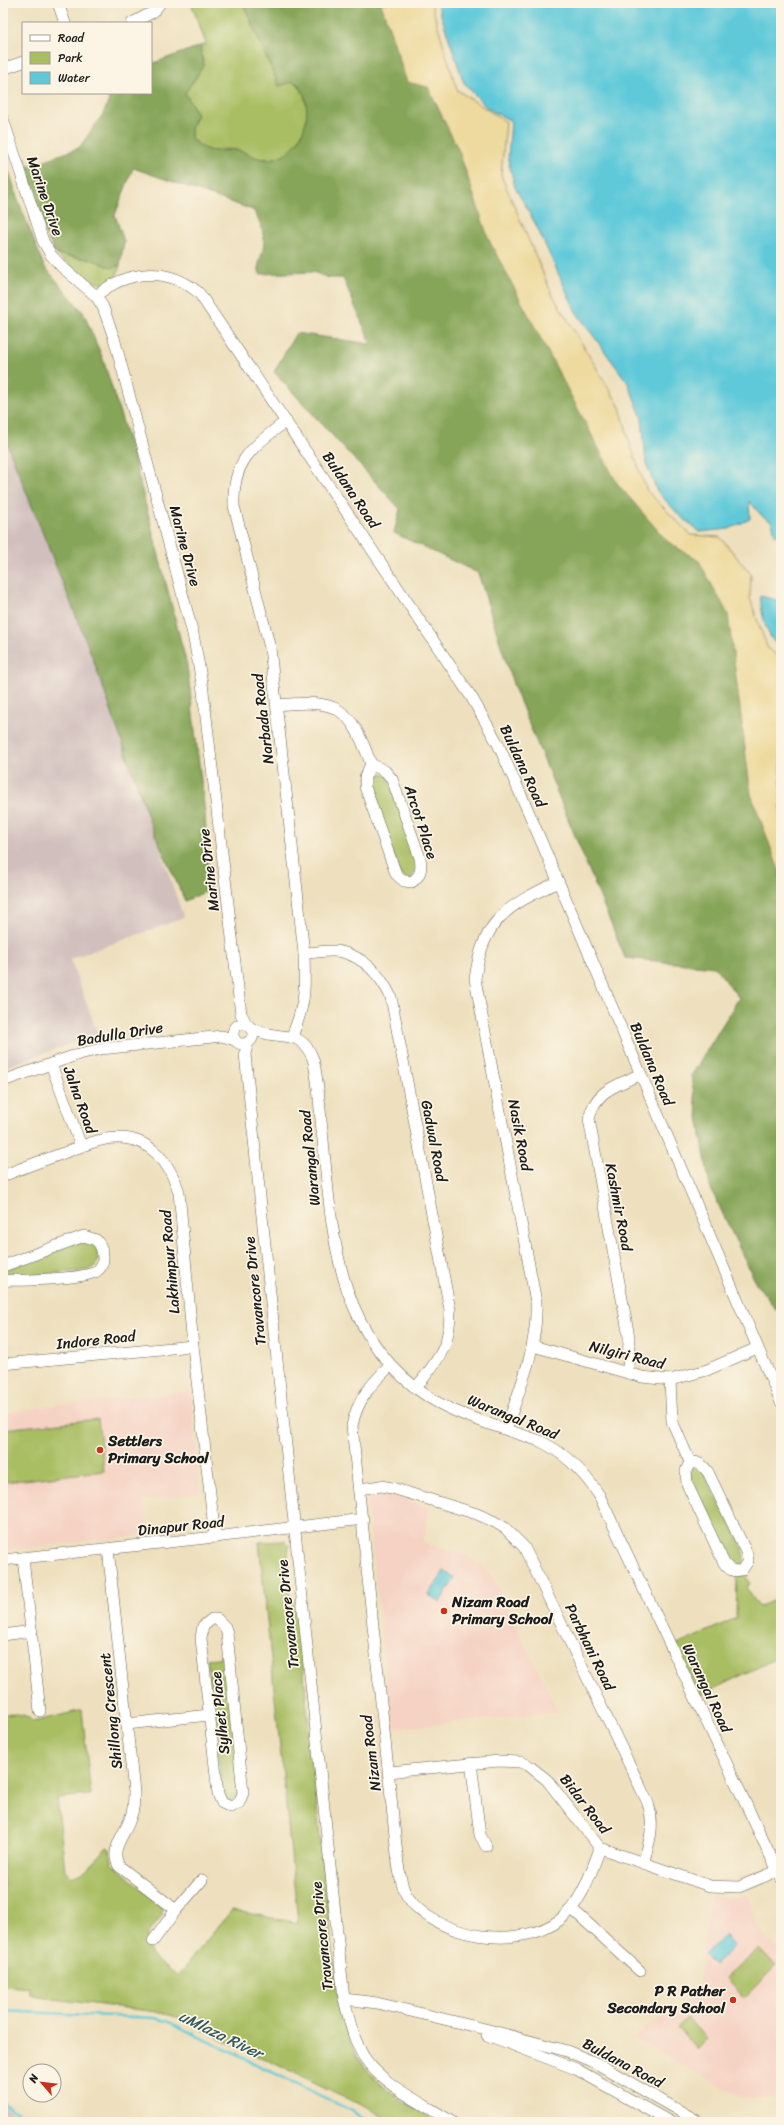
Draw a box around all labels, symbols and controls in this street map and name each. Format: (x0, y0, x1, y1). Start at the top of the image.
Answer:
legend (22, 22, 152, 94)
text: Road (58, 27, 85, 49)
text: Park (58, 47, 83, 69)
text: Water (58, 67, 91, 89)
street label: Marine Drive (19, 152, 71, 240)
street label: Buldana Road (315, 446, 387, 535)
street label: Marine Drive (162, 502, 208, 590)
street label: Narbada Road (244, 671, 281, 766)
street label: Buldana Road (492, 720, 554, 813)
street label: Arcot Place (396, 781, 445, 862)
street label: Marine Drive (191, 827, 227, 913)
street label: Badulla Drive (75, 1014, 165, 1054)
street label: Buldana Road (623, 1018, 682, 1111)
street label: Jalna Road (55, 1062, 105, 1139)
street label: Nasik Road (500, 1097, 540, 1174)
street label: Gadwal Road (413, 1098, 455, 1185)
street label: Warangal Road (292, 1108, 328, 1207)
street label: Kashmir Road (598, 1161, 640, 1254)
street label: Lakhimpur Road (152, 1208, 187, 1315)
street label: Travancore Drive (236, 1235, 274, 1347)
street label: Indore Road (54, 1323, 138, 1357)
street label: Nilgiri Road (587, 1333, 668, 1377)
street label: Warangal Road (463, 1387, 564, 1447)
place label: Settlers Primary School (107, 1428, 209, 1471)
marker: Settlers Primary School (95, 1445, 105, 1455)
street label: Dinapur Road (136, 1508, 227, 1543)
street label: Travancore Drive (269, 1558, 307, 1670)
place label: Nizam Road Primary School (451, 1589, 553, 1632)
street label: Parbhani Road (558, 1599, 623, 1696)
marker: Nizam Road Primary School (439, 1606, 449, 1616)
street label: Warangal Road (675, 1639, 740, 1738)
street label: Shillong Crescent (92, 1651, 130, 1770)
street label: Sylhet Place (203, 1670, 237, 1756)
street label: Nizam Road (353, 1712, 389, 1793)
street label: Bidar Road (553, 1768, 618, 1841)
street label: Travancore Drive (303, 1880, 341, 1992)
place label: P R Pather Secondary School (606, 1978, 727, 2021)
marker: P R Pather Secondary School (728, 1995, 738, 2005)
water label: uMlaza River (174, 2002, 271, 2069)
street label: Buldana Road (578, 2031, 669, 2096)
north arrow (22, 2063, 62, 2103)
text: N (23, 2070, 44, 2087)

